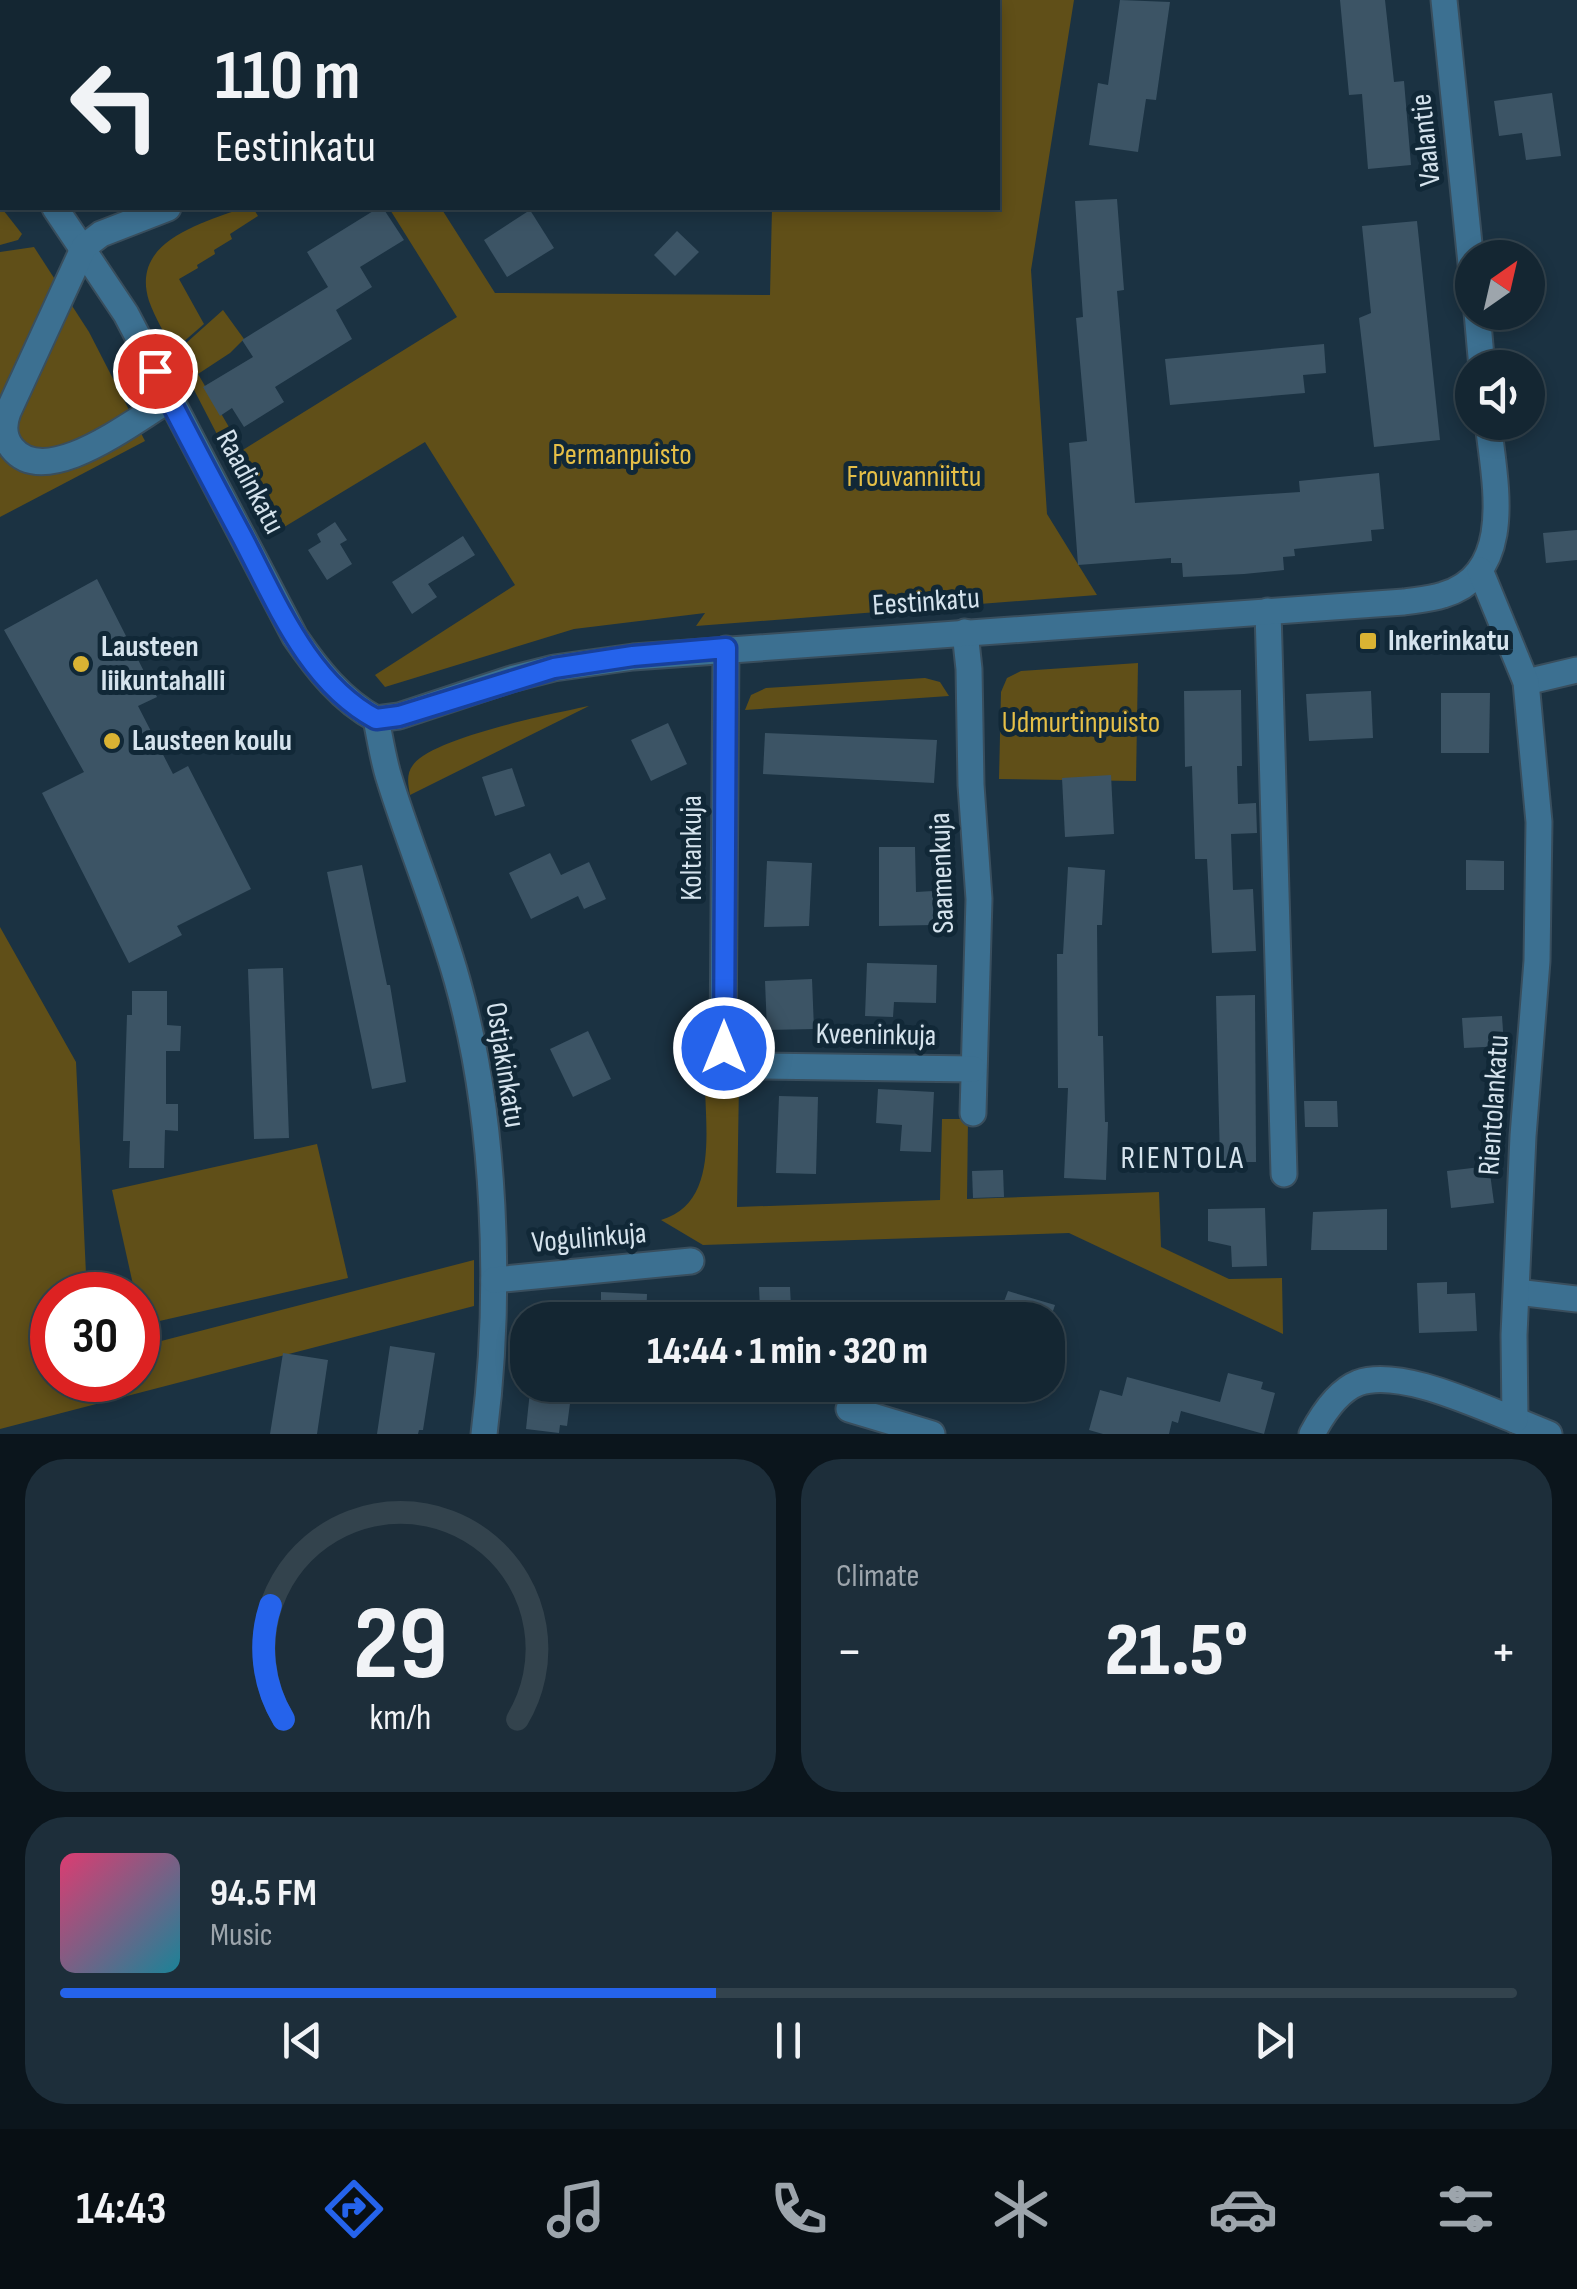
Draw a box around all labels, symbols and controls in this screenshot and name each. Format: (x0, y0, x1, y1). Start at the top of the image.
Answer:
text: 110 m (215, 35, 361, 119)
icon: left (50, 40, 180, 170)
street label: Vaalantie (1403, 92, 1449, 188)
text: Eestinkatu (215, 120, 376, 175)
north arrow (1455, 240, 1545, 330)
map controls (1455, 240, 1545, 440)
pin (113, 329, 198, 414)
icon: arrive (128, 344, 183, 399)
button: sound (1455, 350, 1545, 440)
street label: Raadinkatu (208, 424, 292, 540)
park label: Permanpuisto (552, 437, 692, 473)
park label: Frouvanniittu (847, 459, 981, 495)
street label: Eestinkatu (871, 580, 981, 624)
place label: Inkerinkatu (1388, 623, 1509, 659)
place label: Lausteen liikuntahalli (101, 629, 225, 699)
marker: Inkerinkatu (1357, 630, 1379, 652)
marker: Lausteen liikuntahalli (70, 653, 92, 675)
park label: Udmurtinpuisto (1002, 705, 1160, 741)
place label: Lausteen koulu (132, 723, 292, 759)
marker: Lausteen koulu (101, 730, 123, 752)
street label: Koltankuja (674, 795, 710, 901)
street label: Saamenkuja (922, 812, 962, 934)
position arrow (672, 996, 776, 1100)
street label: Ostjakinkatu (477, 1000, 533, 1130)
street label: Kveeninkuja (815, 1016, 937, 1054)
street label: Rientolankatu (1471, 1034, 1517, 1176)
district label: RIENTOLA (1121, 1139, 1245, 1178)
street label: Vogulinkuja (530, 1215, 648, 1261)
speed limit sign: 30 (30, 1272, 160, 1402)
text: 14:44 · 1 min · 320 m (647, 1329, 928, 1374)
text: Climate (836, 1557, 919, 1596)
text: 29 (353, 1583, 448, 1708)
text: 21.5° (1105, 1606, 1248, 1697)
text: − (836, 1619, 863, 1686)
text: + (1490, 1619, 1517, 1686)
text: km/h (370, 1697, 431, 1740)
text: 94.5 FM (210, 1871, 317, 1916)
text: Music (210, 1916, 273, 1955)
icon: previous (275, 2013, 330, 2068)
icon: pause (761, 2013, 816, 2068)
icon: next (1247, 2013, 1302, 2068)
icon: directions (319, 2174, 389, 2244)
icon: music (541, 2174, 611, 2244)
icon: phone (764, 2174, 834, 2244)
icon: climate (986, 2174, 1056, 2244)
icon: car (1208, 2174, 1278, 2244)
icon: filters (1431, 2174, 1501, 2244)
text: 14:43 (76, 2182, 166, 2237)

